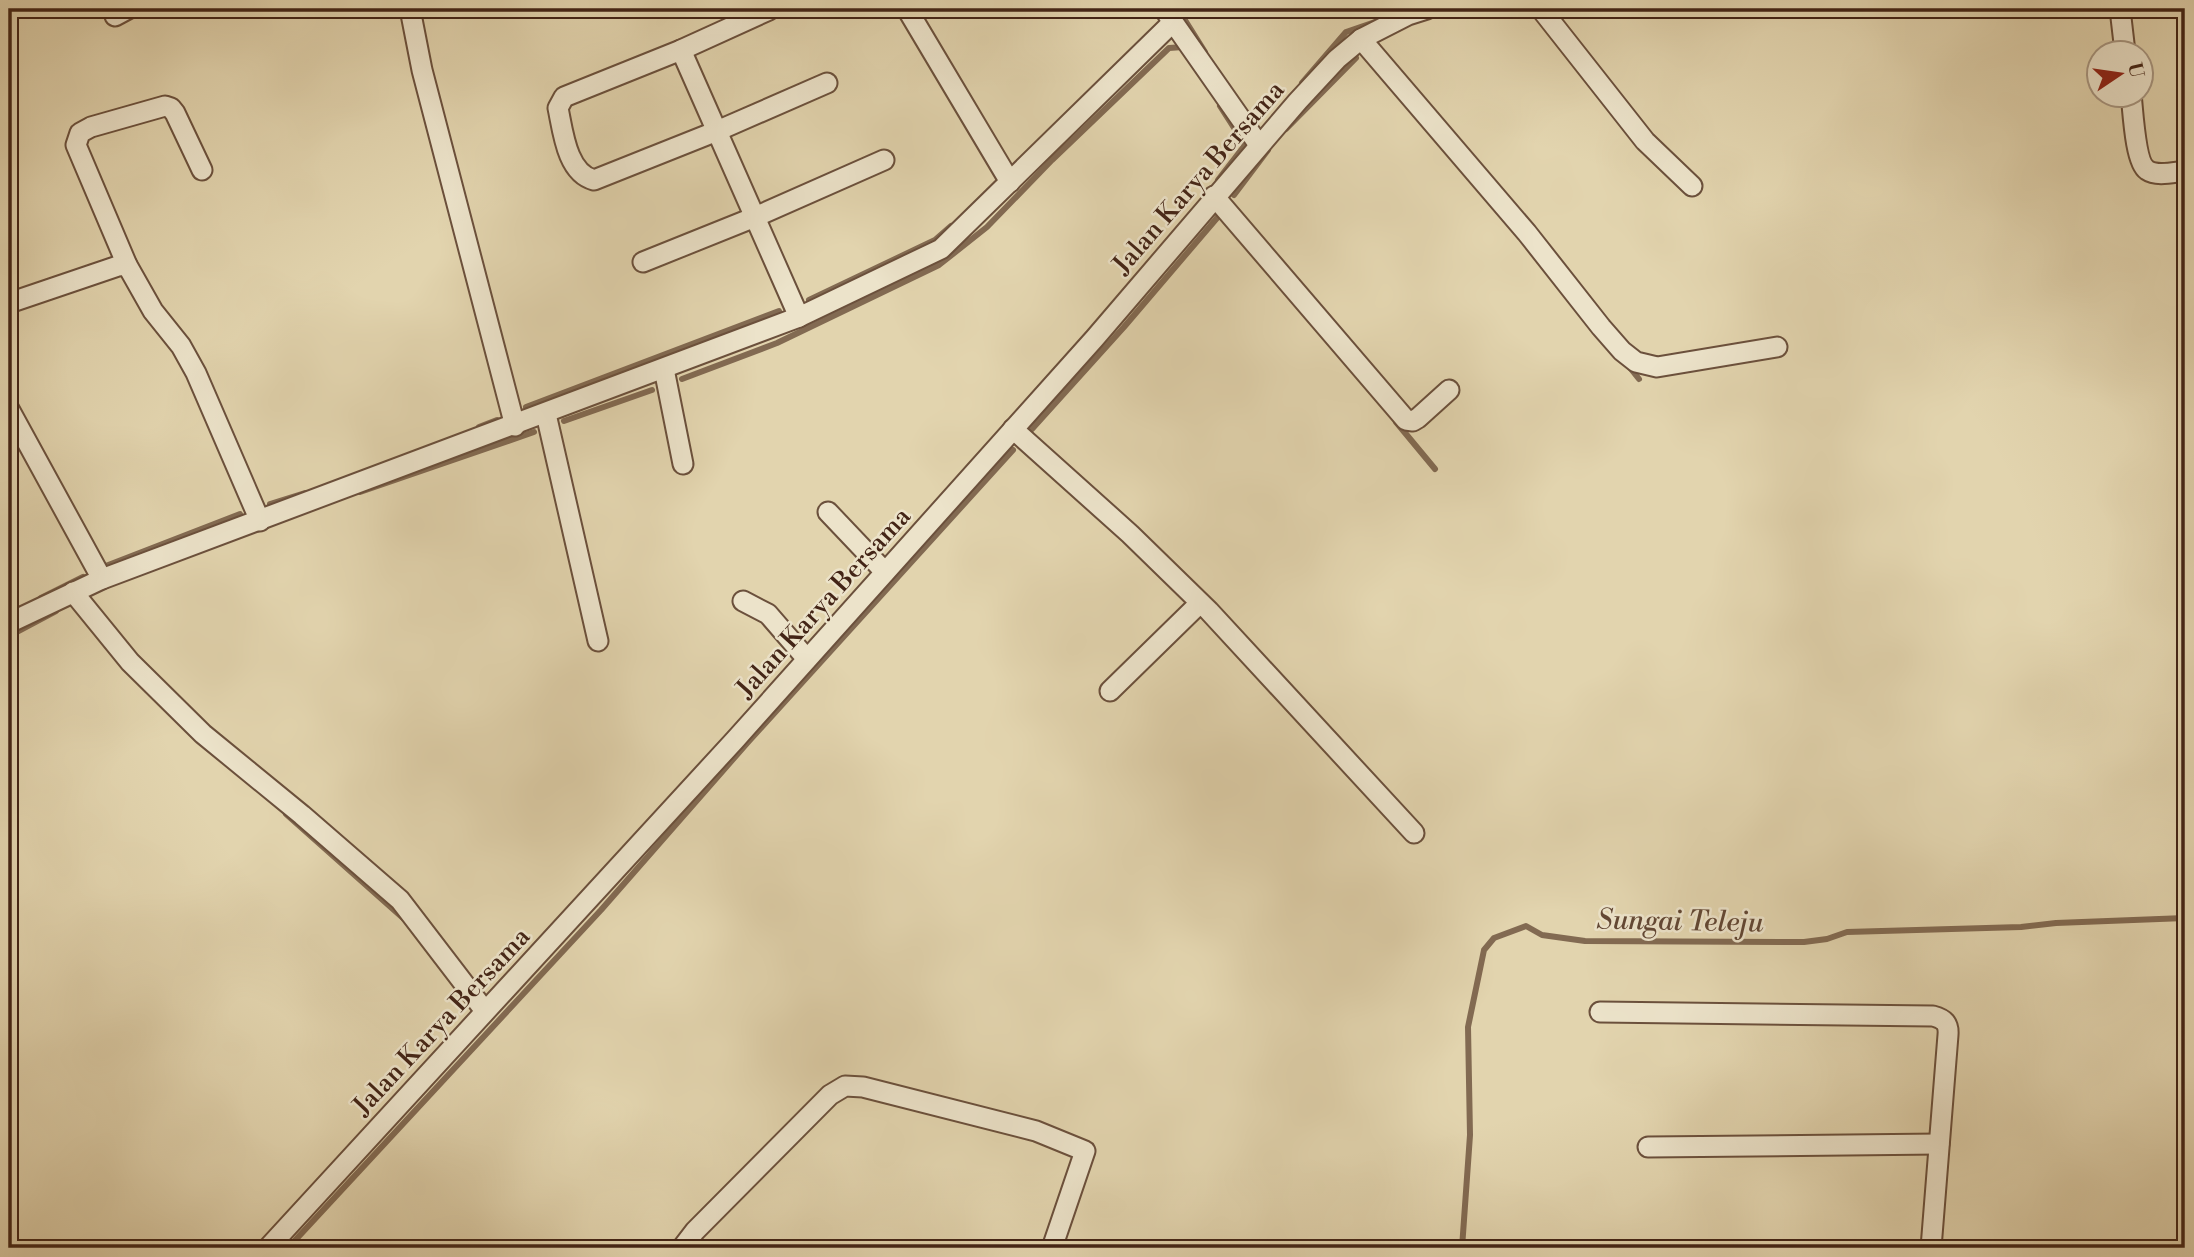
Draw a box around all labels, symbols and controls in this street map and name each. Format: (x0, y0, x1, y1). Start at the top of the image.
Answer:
north arrow (2086, 38, 2156, 108)
text: U (2122, 61, 2149, 81)
street label: Jalan Karya Bersama (1106, 74, 1292, 282)
street label: Jalan Karya Bersama (729, 500, 918, 705)
water label: Sungai Teleju (1596, 903, 1764, 940)
street label: Jalan Karya Bersama (346, 920, 538, 1123)

